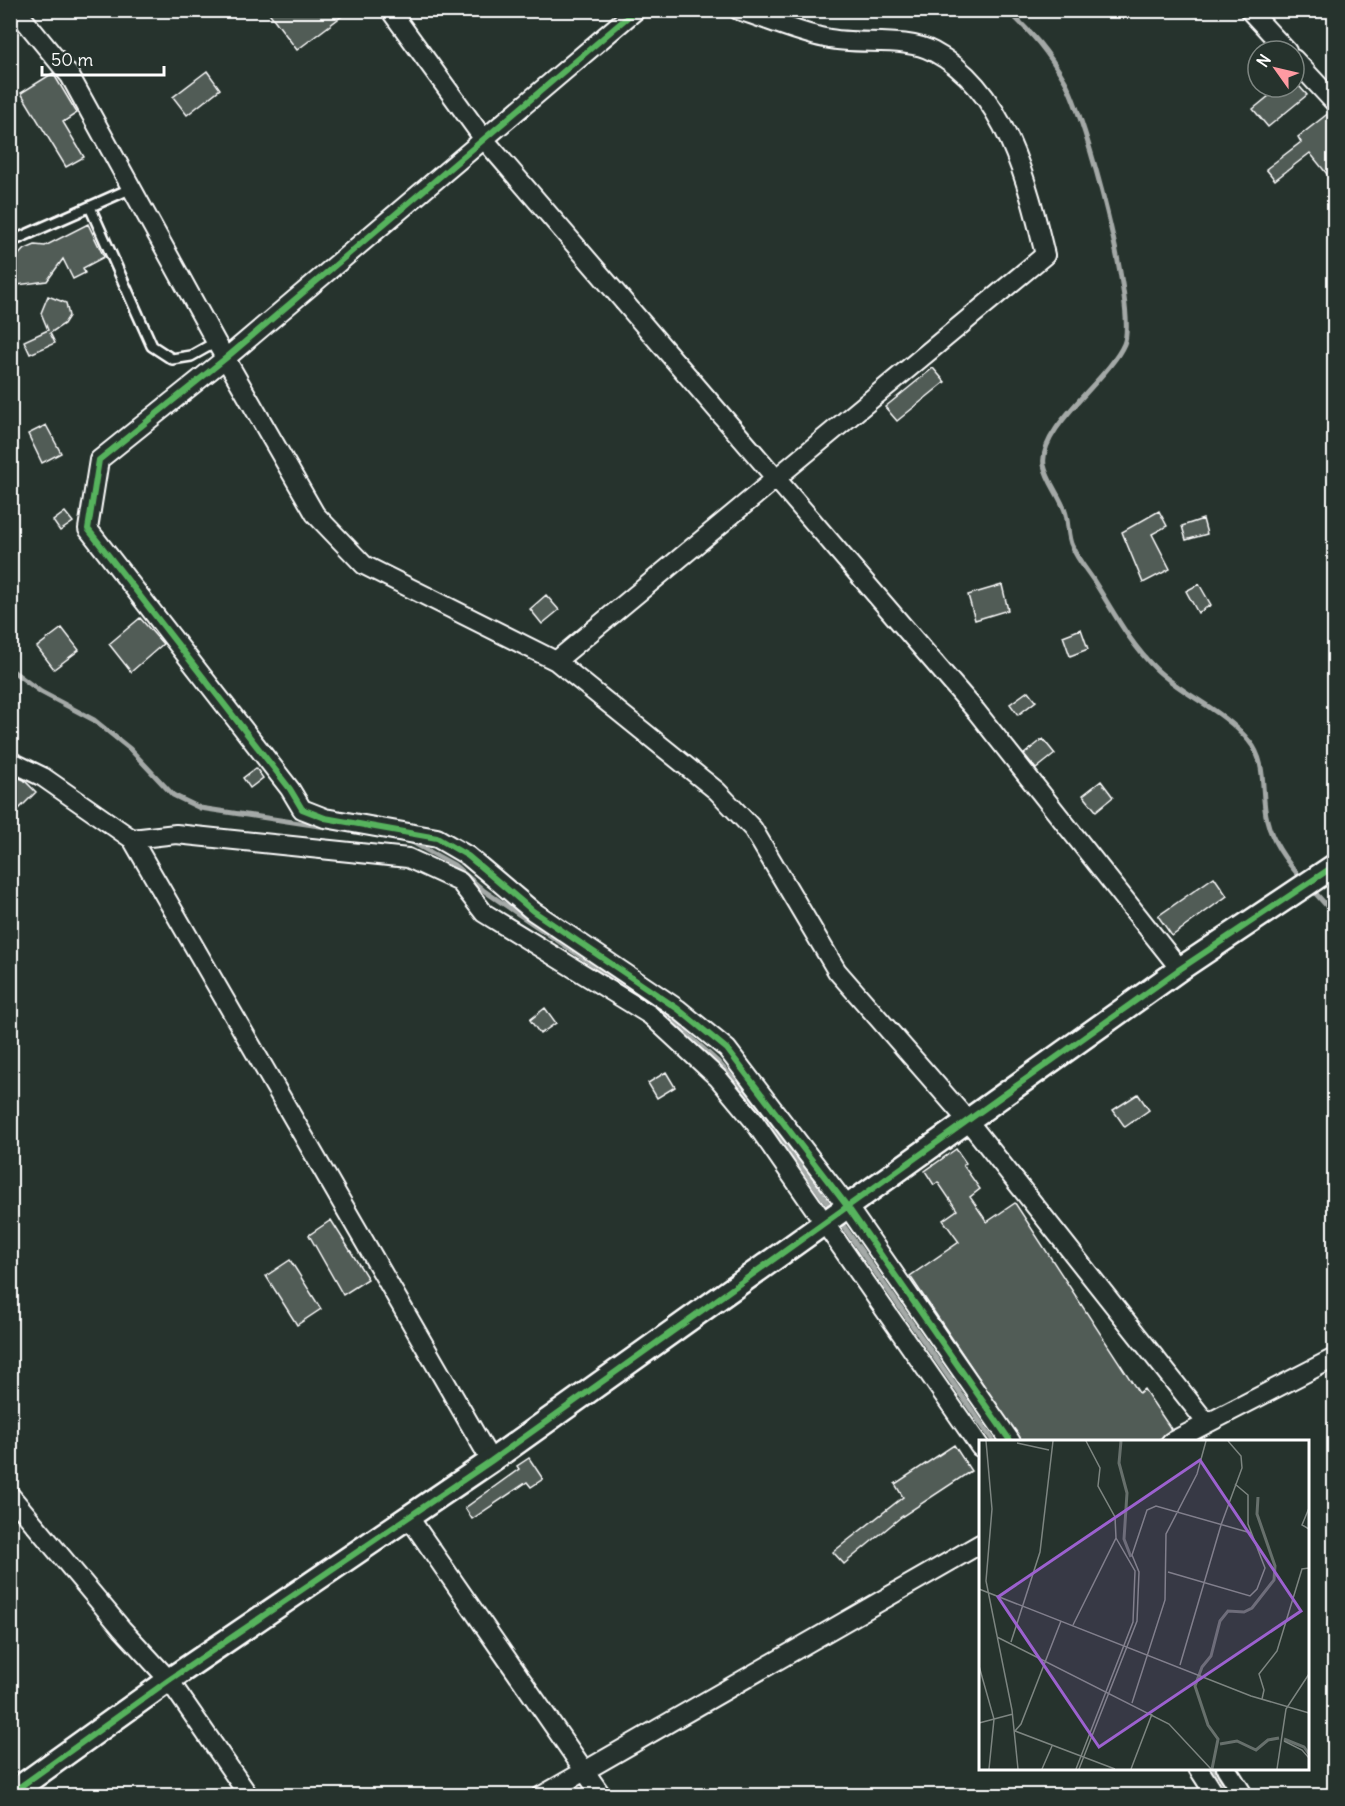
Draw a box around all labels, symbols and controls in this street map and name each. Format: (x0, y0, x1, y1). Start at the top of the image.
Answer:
scale bar (42, 39, 164, 77)
north arrow (1246, 39, 1306, 99)
text: 50 m (51, 48, 93, 71)
text: N (1252, 50, 1275, 71)
inset map (979, 1440, 1309, 1770)

